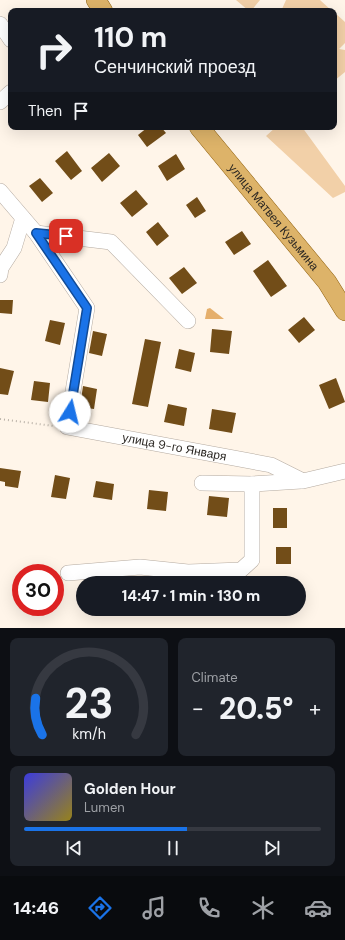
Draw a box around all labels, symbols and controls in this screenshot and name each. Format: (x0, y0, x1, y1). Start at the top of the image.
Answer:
text: 110 m (94, 19, 167, 56)
icon: right (28, 24, 80, 76)
text: Сенчинский проезд (94, 55, 256, 79)
icon: arrive (70, 100, 92, 122)
text: Then (28, 101, 62, 121)
street label: улица Матвея Кузьмина (225, 160, 323, 274)
pin (49, 219, 83, 253)
icon: arrive (55, 225, 77, 247)
position arrow (49, 391, 91, 433)
street label: улица 9-го Января (121, 429, 228, 465)
speed limit sign: 30 (12, 564, 64, 616)
text: 14:47 · 1 min · 130 m (122, 586, 260, 606)
text: Climate (192, 669, 238, 686)
text: 23 (64, 677, 113, 731)
text: 20.5° (219, 689, 294, 728)
text: − (192, 694, 204, 723)
text: + (309, 694, 321, 723)
text: km/h (72, 725, 106, 743)
text: Golden Hour (84, 779, 176, 799)
text: Lumen (84, 799, 125, 816)
icon: previous (63, 837, 85, 859)
icon: pause (162, 837, 184, 859)
icon: next (261, 837, 283, 859)
icon: directions (86, 894, 114, 922)
icon: music (140, 894, 168, 922)
icon: phone (195, 894, 223, 922)
icon: climate (249, 894, 277, 922)
icon: car (304, 894, 332, 922)
text: 14:46 (13, 896, 59, 920)

